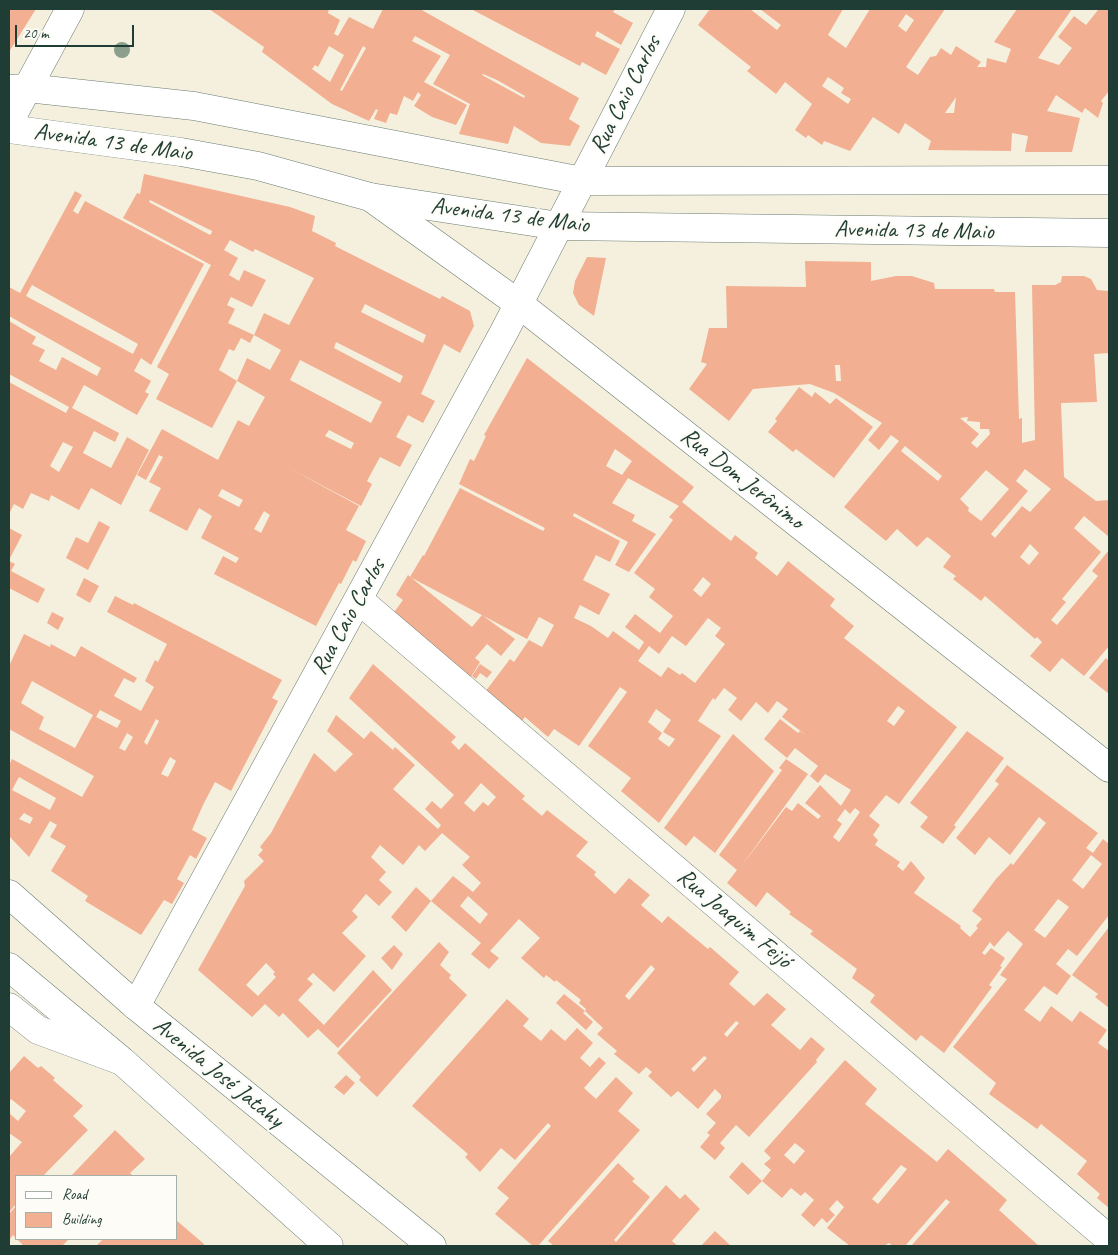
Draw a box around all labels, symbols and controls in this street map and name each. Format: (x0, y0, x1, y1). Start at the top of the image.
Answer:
scale bar (18, 15, 136, 47)
text: 20 m (23, 24, 49, 43)
street label: Rua Caio Carlos (584, 31, 668, 159)
street label: Avenida 13 de Maio (32, 118, 194, 168)
street label: Avenida 13 de Maio (429, 192, 591, 240)
street label: Avenida 13 de Maio (834, 215, 994, 247)
street label: Rua Dom Jerônimo (675, 422, 809, 536)
street label: Rua Caio Carlos (305, 554, 393, 680)
street label: Rua Joaquim Feijó (671, 863, 797, 975)
street label: Avenida José Jatahy (147, 1012, 289, 1134)
legend (15, 1175, 178, 1240)
text: Road (62, 1185, 87, 1204)
text: Building (62, 1210, 101, 1229)

